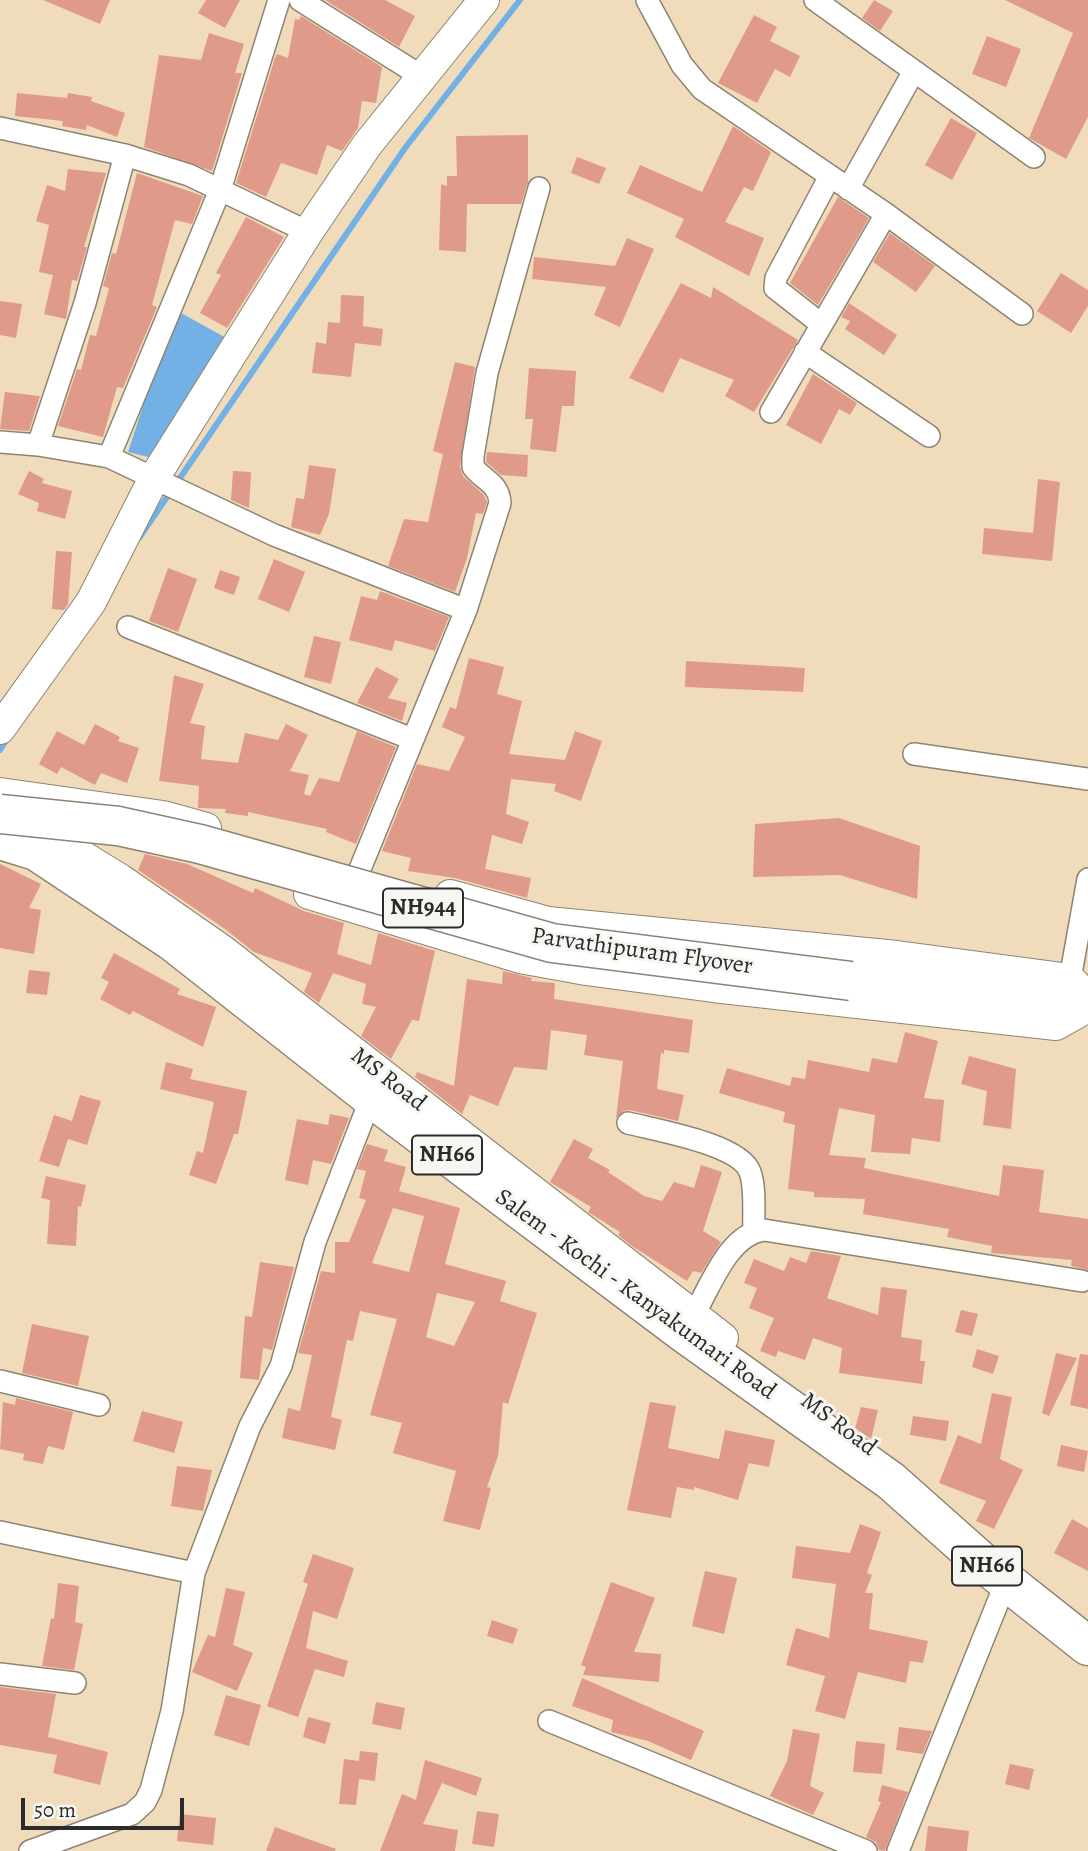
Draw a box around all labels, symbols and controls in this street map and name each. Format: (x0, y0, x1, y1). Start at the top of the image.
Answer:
road number: NH944 (383, 888, 463, 928)
street label: Parvathipuram Flyover (529, 922, 755, 982)
street label: MS Road (345, 1042, 431, 1118)
road number: NH66 (412, 1136, 482, 1174)
street label: Salem - Kochi - Kanyakumari Road (489, 1183, 781, 1407)
street label: MS Road (794, 1387, 882, 1463)
road number: NH66 (952, 1546, 1022, 1586)
scale bar (24, 1784, 187, 1828)
text: 50 m (34, 1796, 76, 1824)

